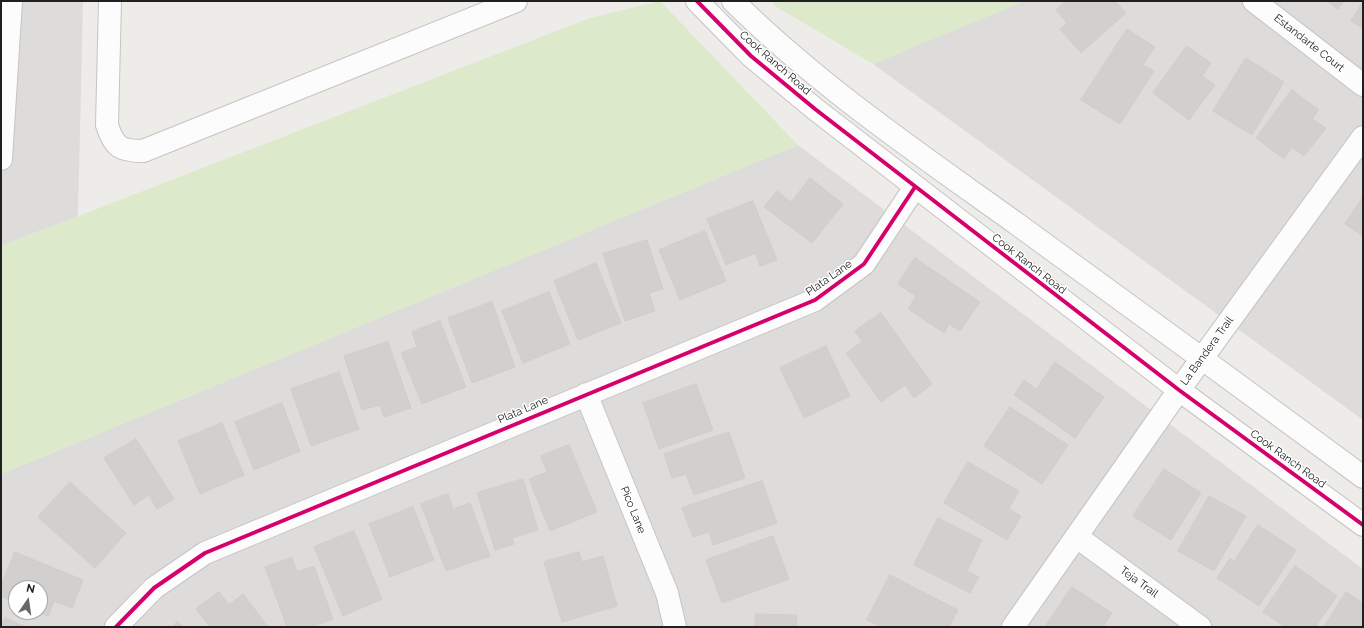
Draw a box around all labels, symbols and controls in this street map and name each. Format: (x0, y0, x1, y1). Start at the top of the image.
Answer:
street label: Estandarte Court (1271, 11, 1347, 75)
street label: Cook Ranch Road (737, 28, 813, 98)
street label: Cook Ranch Road (989, 231, 1069, 297)
street label: Plata Lane (803, 257, 855, 299)
street label: La Bandera Trail (1178, 314, 1236, 388)
street label: Plata Lane (496, 393, 550, 427)
street label: Cook Ranch Road (1248, 427, 1328, 491)
street label: Pico Lane (618, 484, 648, 536)
street label: Teja Trail (1117, 564, 1161, 600)
north arrow (8, 580, 48, 620)
text: N (25, 582, 36, 596)

